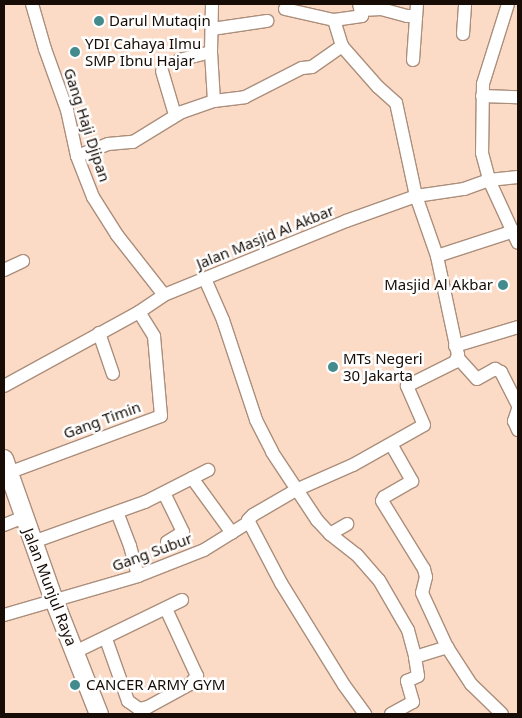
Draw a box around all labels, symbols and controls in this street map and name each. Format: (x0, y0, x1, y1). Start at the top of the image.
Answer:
place label: Darul Mutaqin (109, 12, 211, 30)
marker: Darul Mutaqin (93, 15, 105, 27)
place label: YDI Cahaya Ilmu SMP Ibnu Hajar (85, 34, 201, 69)
marker: YDI Cahaya Ilmu SMP Ibnu Hajar (69, 46, 81, 58)
street label: Gang Haji Djipan (60, 66, 114, 184)
street label: Jalan Masjid Al Akbar (194, 201, 336, 273)
place label: Masjid Al Akbar (384, 276, 493, 294)
marker: Masjid Al Akbar (497, 279, 509, 291)
place label: MTs Negeri 30 Jakarta (343, 349, 423, 384)
marker: MTs Negeri 30 Jakarta (327, 361, 339, 373)
street label: Gang Timin (61, 398, 143, 442)
street label: Jalan Munjul Raya (19, 526, 81, 648)
street label: Gang Subur (109, 529, 195, 575)
place label: CANCER ARMY GYM (86, 676, 225, 694)
marker: CANCER ARMY GYM (68, 678, 82, 692)

